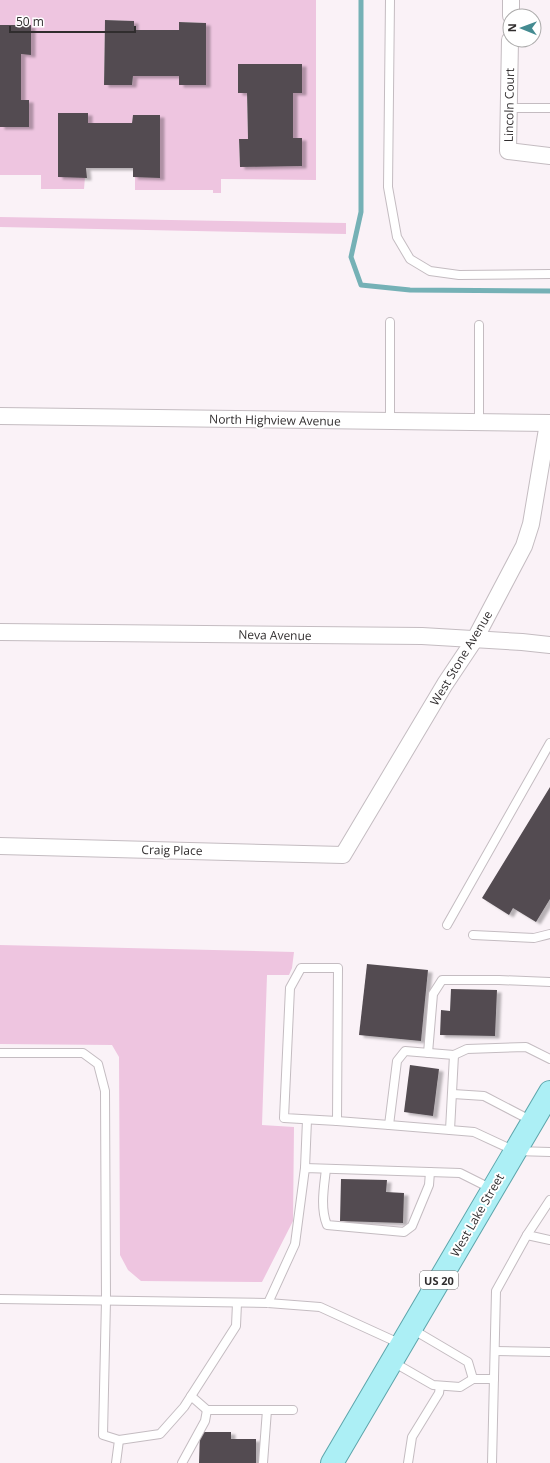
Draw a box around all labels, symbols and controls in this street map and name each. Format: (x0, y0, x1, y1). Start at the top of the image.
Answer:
scale bar (10, 8, 135, 34)
north arrow (502, 8, 542, 48)
text: 50 m (16, 13, 44, 30)
text: N (504, 23, 519, 32)
street label: Lincoln Court (500, 68, 518, 142)
street label: North Highview Avenue (209, 410, 341, 430)
street label: West Stone Avenue (426, 607, 496, 709)
street label: Neva Avenue (238, 626, 312, 644)
street label: Craig Place (141, 841, 203, 859)
street label: West Lake Street (446, 1170, 508, 1260)
road number: US 20 (420, 1271, 458, 1289)

